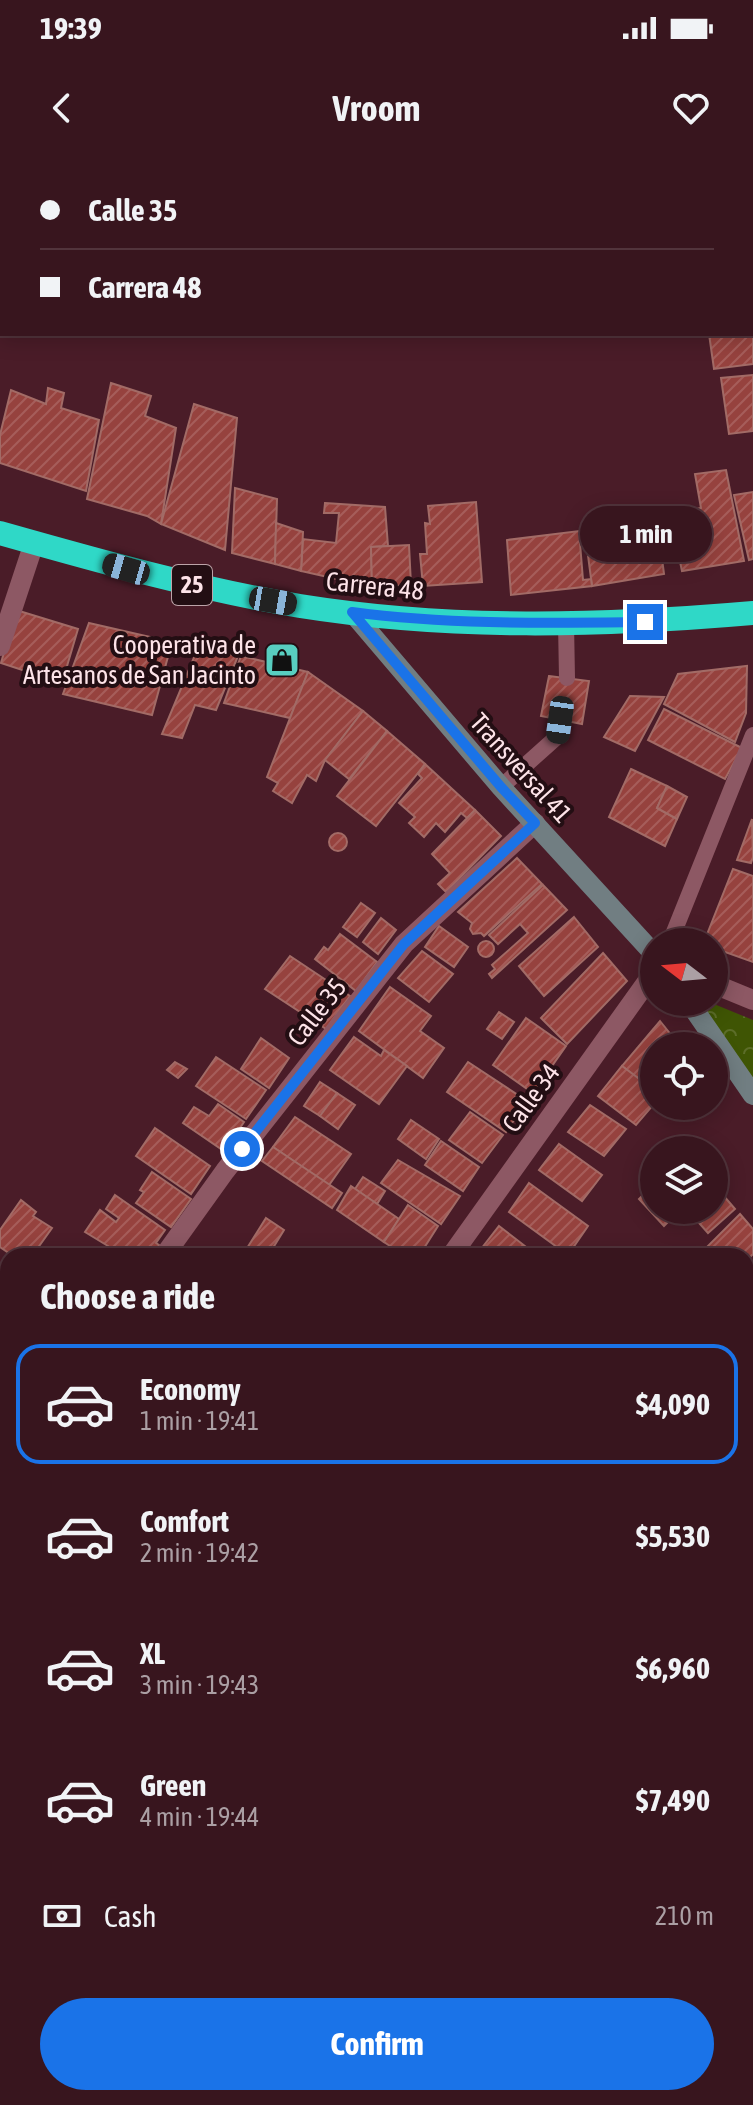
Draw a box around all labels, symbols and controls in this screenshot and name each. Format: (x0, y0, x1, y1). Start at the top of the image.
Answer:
text: 19:39 (40, 11, 102, 45)
icon: back (40, 86, 84, 130)
icon: heart (669, 86, 713, 130)
text: Vroom (332, 87, 421, 129)
text: Calle 35 (88, 193, 177, 227)
text: Carrera 48 (88, 270, 201, 304)
callout: 1 min (579, 506, 711, 562)
text: 1 min (619, 519, 673, 549)
car (100, 551, 152, 587)
road number: 25 (172, 565, 212, 605)
street label: Carrera 48 (325, 566, 425, 606)
car (247, 585, 299, 617)
route end (627, 604, 663, 640)
place label: Cooperativa de Artesanos de San Jacinto (23, 630, 256, 690)
shop icon: Cooperativa de Artesanos de San Jacinto (263, 641, 301, 679)
car (545, 695, 575, 745)
street label: Transversal 41 (464, 707, 578, 829)
north arrow (640, 928, 728, 1016)
map controls (640, 928, 728, 1224)
street label: Calle 35 (281, 972, 353, 1052)
button: locate (640, 1032, 728, 1120)
street label: Calle 34 (496, 1058, 566, 1138)
route start (224, 1131, 260, 1167)
button: layers (640, 1136, 728, 1224)
text: Choose a ride (40, 1275, 215, 1317)
icon: car (44, 1368, 116, 1440)
text: Economy (140, 1372, 241, 1406)
text: $4,090 (636, 1387, 710, 1421)
text: 1 min · 19:41 (140, 1406, 259, 1436)
icon: car (44, 1500, 116, 1572)
text: Comfort (140, 1504, 229, 1538)
text: $5,530 (636, 1519, 710, 1553)
text: 2 min · 19:42 (140, 1538, 259, 1568)
icon: car (44, 1632, 116, 1704)
text: XL (140, 1636, 165, 1670)
text: $6,960 (636, 1651, 710, 1685)
text: 3 min · 19:43 (140, 1670, 259, 1700)
icon: car (44, 1764, 116, 1836)
text: Green (140, 1768, 206, 1802)
text: $7,490 (636, 1783, 710, 1817)
text: 4 min · 19:44 (140, 1802, 259, 1832)
icon: cash (40, 1894, 84, 1938)
text: Cash (104, 1899, 157, 1933)
text: 210 m (655, 1901, 714, 1931)
button: Confirm (40, 1998, 714, 2090)

